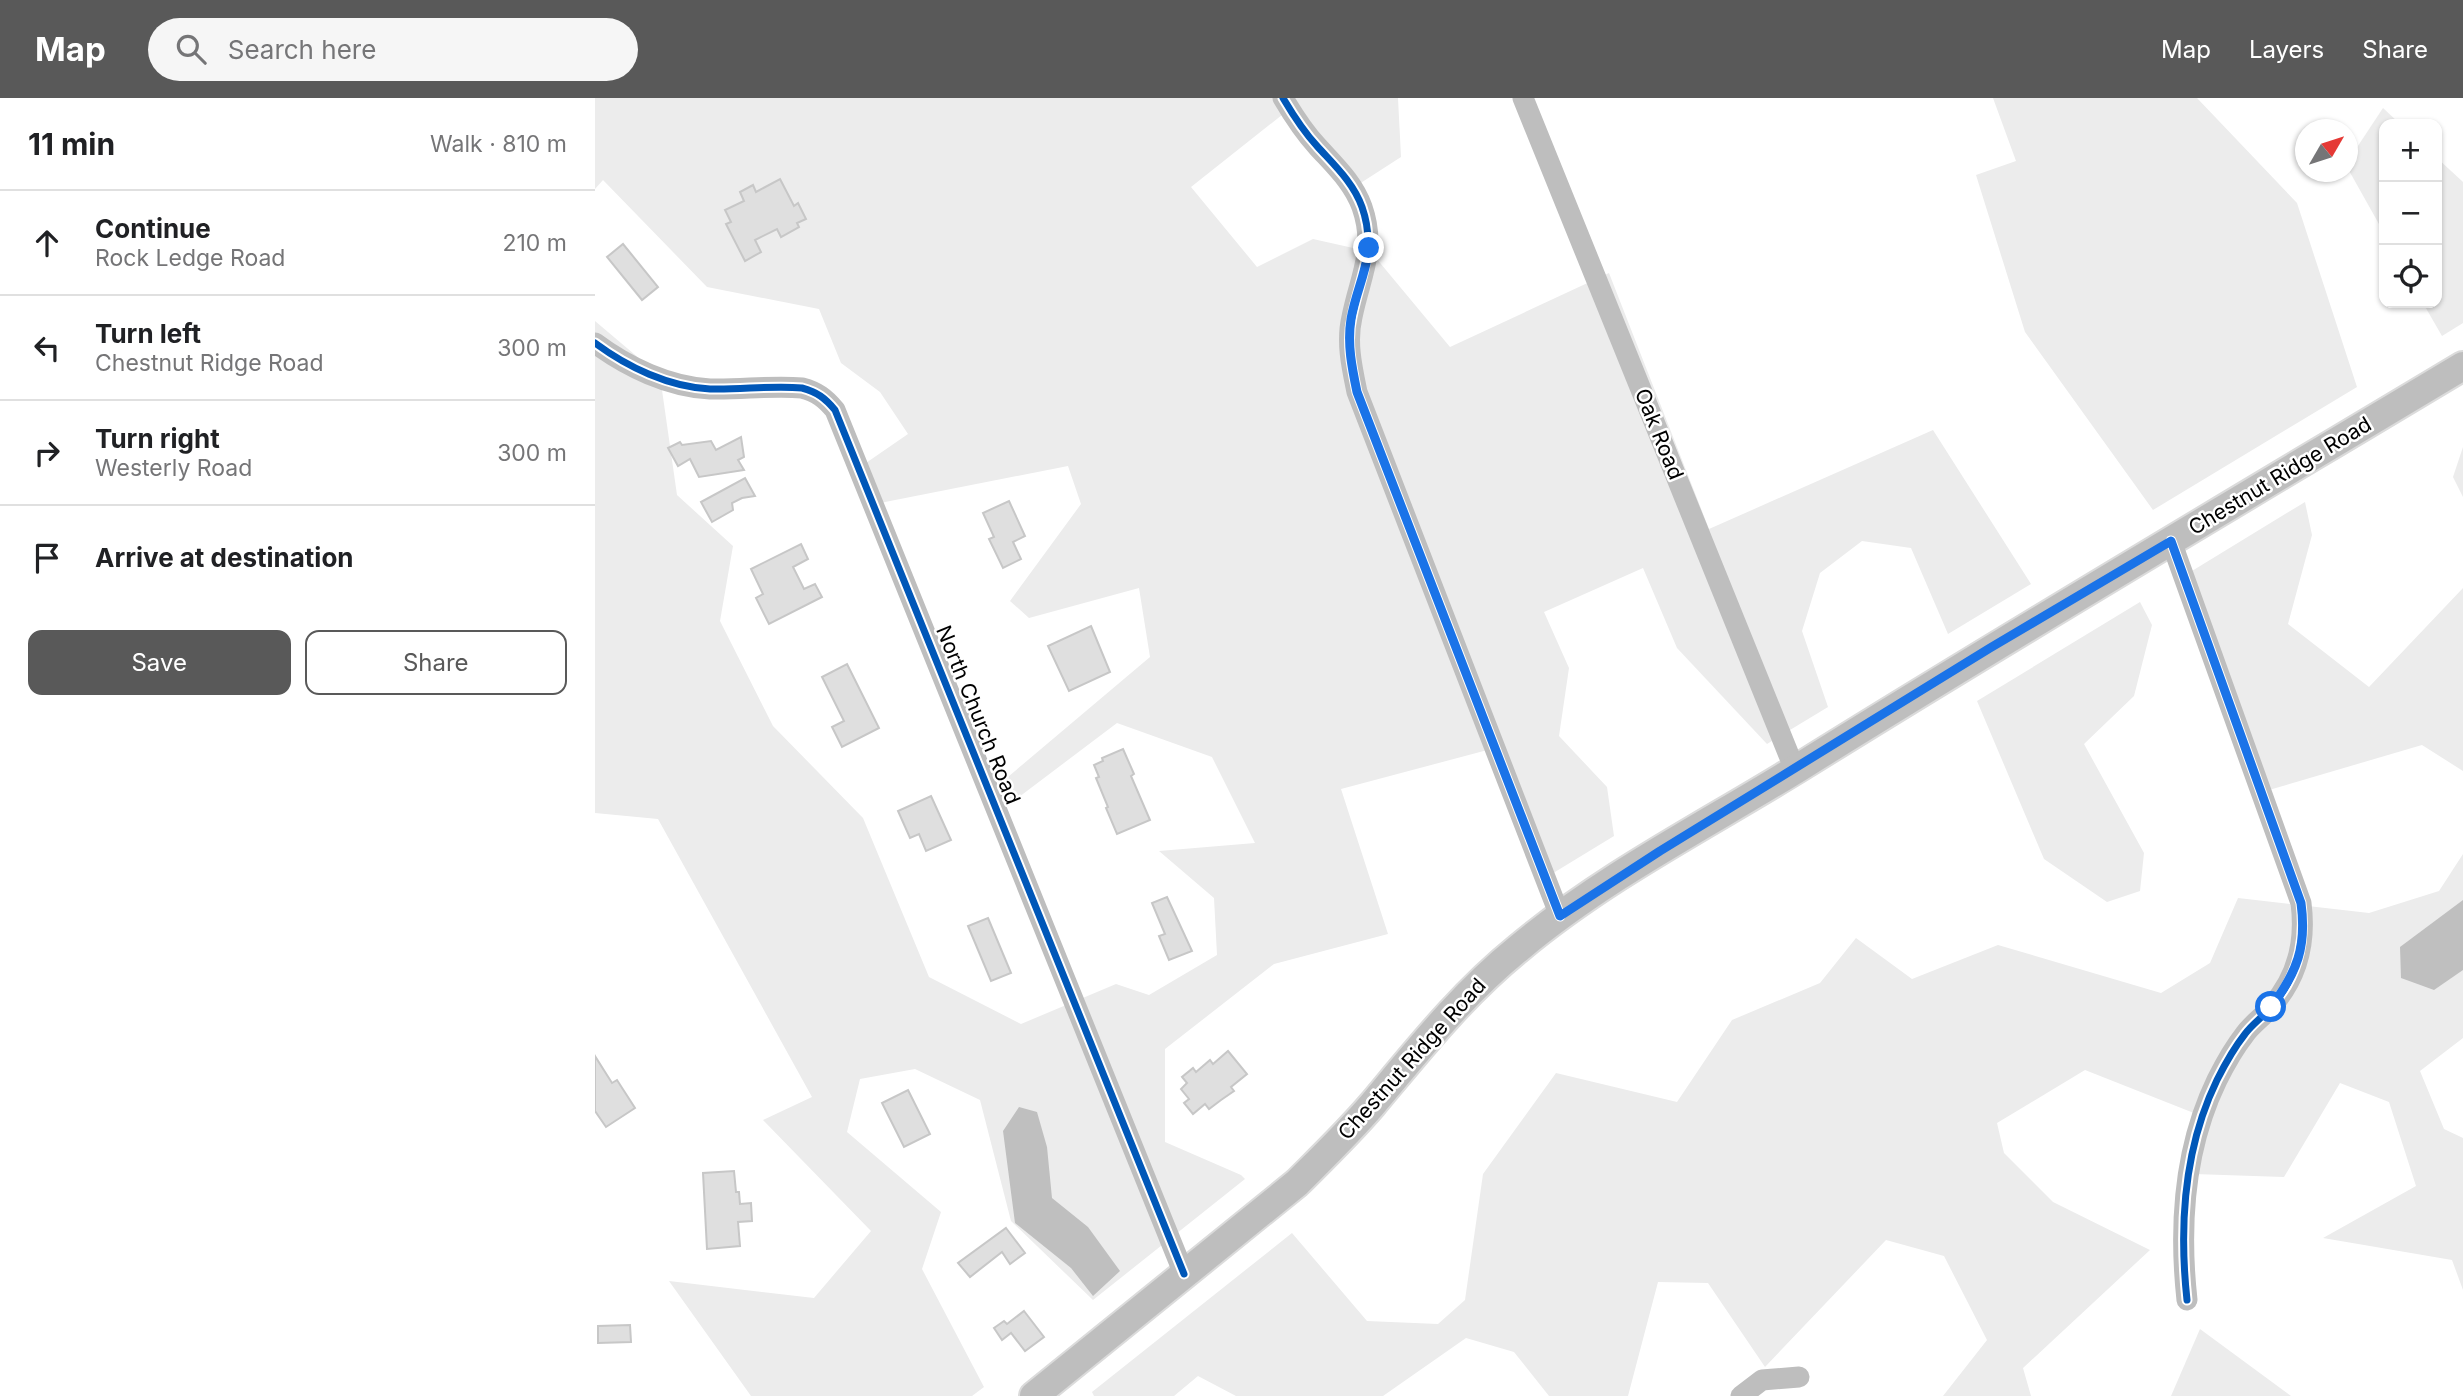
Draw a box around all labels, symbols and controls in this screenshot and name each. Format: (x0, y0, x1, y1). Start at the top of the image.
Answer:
search box (148, 18, 638, 81)
text: Map (35, 29, 106, 69)
icon: search (172, 30, 210, 68)
text: Search here (228, 34, 376, 65)
text: Map (2161, 35, 2211, 64)
text: Layers (2249, 35, 2324, 64)
text: Share (2362, 35, 2428, 64)
north arrow (2295, 119, 2358, 182)
map controls (2379, 119, 2442, 308)
button: + (2379, 119, 2442, 182)
text: 11 min (28, 126, 115, 162)
text: Walk · 810 m (430, 130, 567, 158)
button: − (2379, 182, 2442, 245)
text: Continue (95, 213, 211, 244)
icon: ahead (28, 224, 66, 262)
text: 210 m (502, 229, 567, 257)
route end (1353, 232, 1384, 263)
text: Rock Ledge Road (95, 244, 285, 272)
button: locate (2379, 245, 2442, 308)
text: Turn left (95, 318, 201, 349)
icon: left (28, 329, 66, 367)
text: 300 m (497, 334, 567, 362)
text: Chestnut Ridge Road (95, 349, 324, 377)
street label: Oak Road (1630, 385, 1689, 483)
street label: Chestnut Ridge Road (2184, 411, 2376, 540)
text: Turn right (95, 423, 220, 454)
icon: right (28, 434, 66, 472)
text: 300 m (497, 439, 567, 467)
text: Westerly Road (95, 454, 252, 482)
icon: arrive (28, 539, 66, 577)
text: Arrive at destination (95, 542, 354, 573)
street label: North Church Road (931, 622, 1026, 808)
button: Save (28, 630, 291, 695)
button: Share (305, 630, 567, 695)
street label: Chestnut Ridge Road (1333, 973, 1491, 1145)
route start (2255, 991, 2286, 1022)

